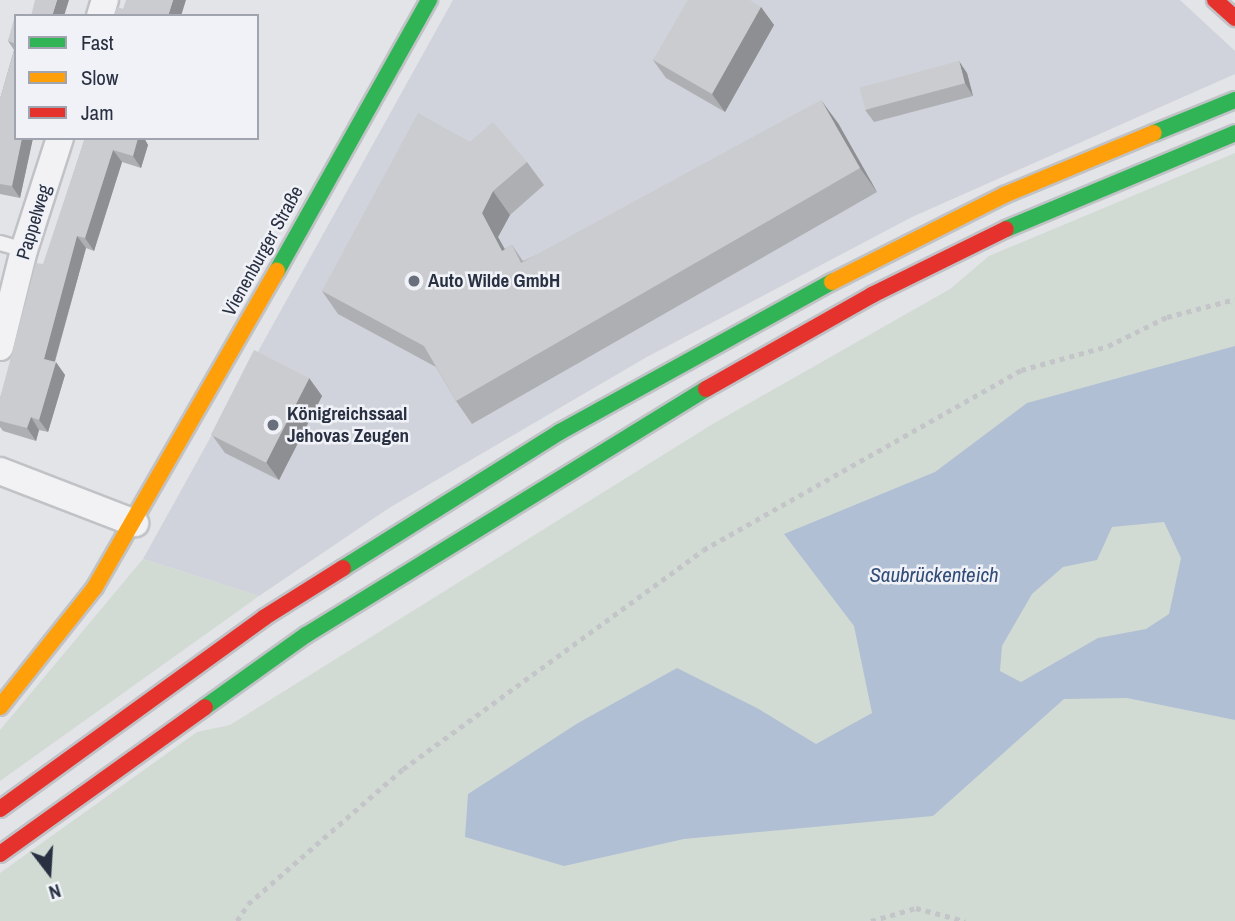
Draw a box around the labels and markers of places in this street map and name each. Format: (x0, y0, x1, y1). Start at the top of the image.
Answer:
place label: Auto Wilde GmbH (428, 270, 560, 292)
marker: Auto Wilde GmbH (406, 273, 422, 289)
place label: Königreichssaal Jehovas Zeugen (287, 403, 409, 447)
marker: Königreichssaal Jehovas Zeugen (265, 417, 281, 433)

